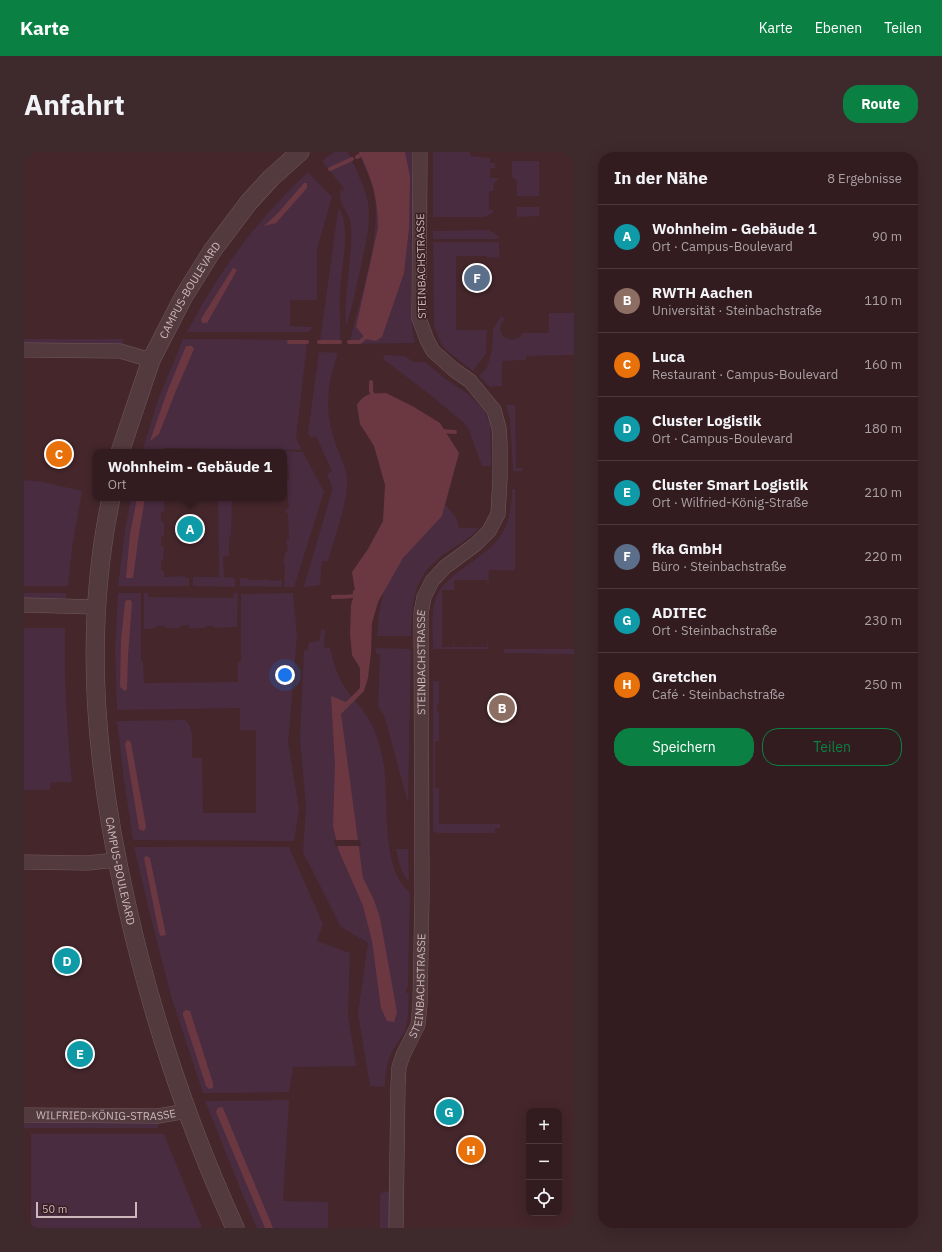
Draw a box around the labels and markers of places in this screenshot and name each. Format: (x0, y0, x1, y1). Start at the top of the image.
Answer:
pin: F (464, 263, 490, 293)
pin: C (46, 439, 72, 469)
pin: A (177, 514, 203, 544)
pin: B (489, 693, 515, 723)
pin: D (54, 946, 80, 976)
pin: E (67, 1039, 93, 1069)
pin: G (436, 1097, 462, 1127)
pin: H (458, 1135, 484, 1165)

